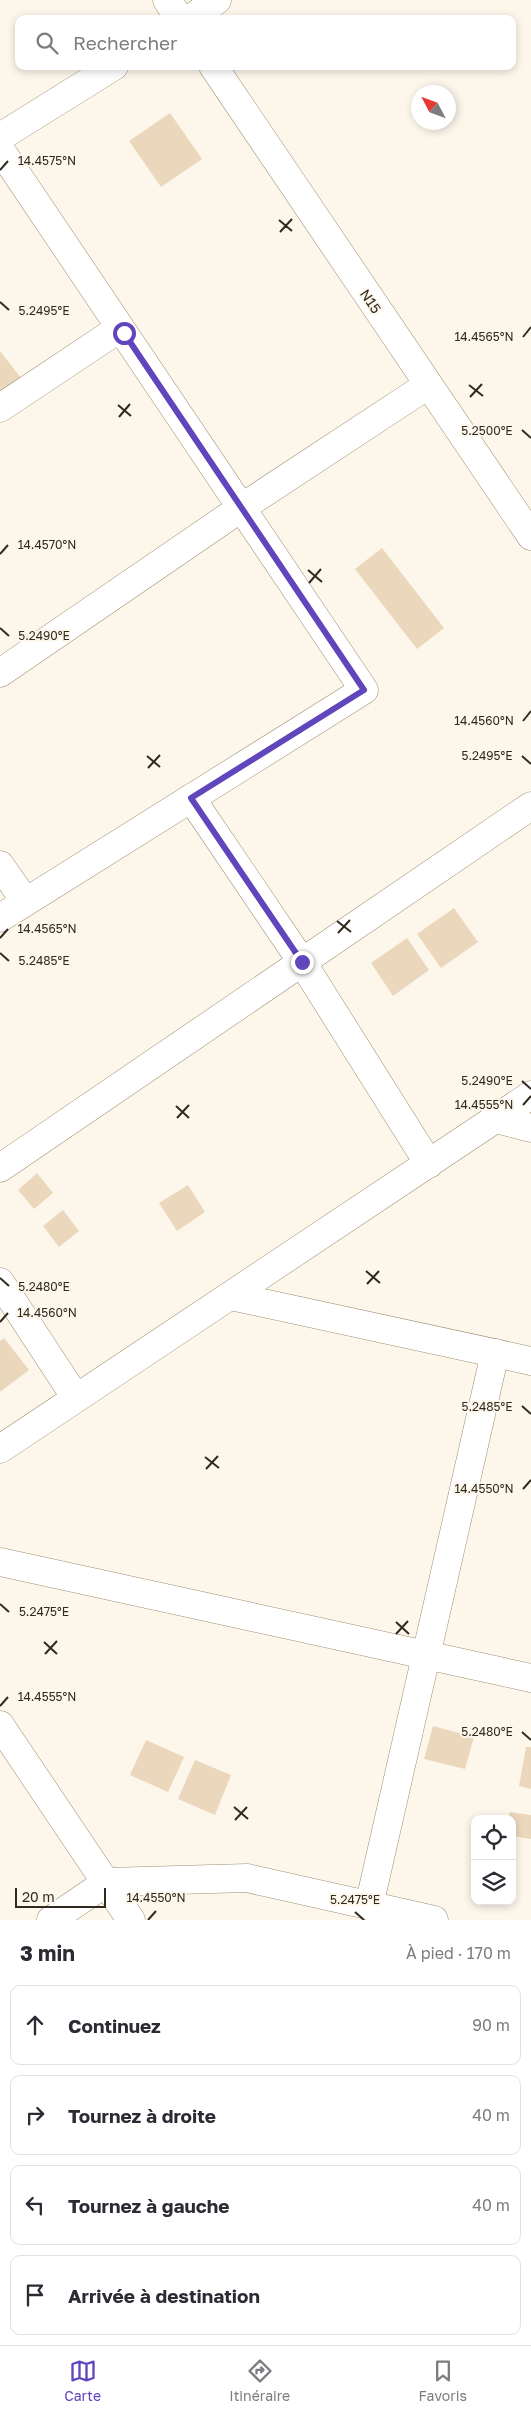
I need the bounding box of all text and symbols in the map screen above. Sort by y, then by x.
search box [15,15,516,70]
icon: search [33,29,61,57]
text: Rechercher [73,31,178,54]
north arrow [411,85,456,130]
text: 14.4575°N [18,153,76,168]
street label: N15 [357,286,385,316]
text: 5.2495°E [18,303,70,318]
route start [113,322,136,345]
text: 14.4565°N [454,329,514,344]
text: 5.2500°E [461,423,513,438]
text: 14.4570°N [18,537,76,552]
text: 5.2490°E [18,628,70,643]
text: 14.4560°N [454,713,514,728]
text: 5.2495°E [461,748,513,763]
text: 14.4565°N [17,921,77,936]
route end [291,951,314,974]
text: 5.2485°E [18,953,70,968]
text: 5.2490°E [461,1073,513,1088]
text: 14.4555°N [455,1097,513,1112]
text: 5.2480°E [18,1279,70,1294]
text: 14.4560°N [17,1305,77,1320]
text: 5.2485°E [461,1399,513,1414]
text: 14.4550°N [454,1481,514,1496]
text: 5.2475°E [19,1604,69,1619]
text: 14.4555°N [18,1689,76,1704]
text: 5.2480°E [461,1724,513,1739]
map controls [471,1815,516,1905]
button: locate [471,1815,516,1860]
button: layers [471,1860,516,1905]
scale bar [15,1885,106,1908]
text: 20 m [22,1888,55,1905]
text: 14.4550°N [126,1890,186,1905]
text: 5.2475°E [330,1892,380,1907]
text: 3 min [20,1940,75,1966]
text: À pied · 170 m [406,1943,511,1963]
icon: ahead [21,2011,49,2039]
text: Continuez [68,2014,161,2037]
text: 90 m [472,2015,510,2035]
icon: right [21,2101,49,2129]
text: Tournez à droite [68,2104,216,2127]
text: 40 m [472,2105,510,2125]
icon: left [21,2191,49,2219]
text: Tournez à gauche [68,2194,229,2217]
text: 40 m [472,2195,510,2215]
icon: arrive [21,2281,49,2309]
text: Arrivée à destination [68,2284,260,2307]
tab: Carte [64,2357,101,2404]
tab: Itinéraire [229,2357,290,2404]
tab: Favoris [419,2357,467,2404]

